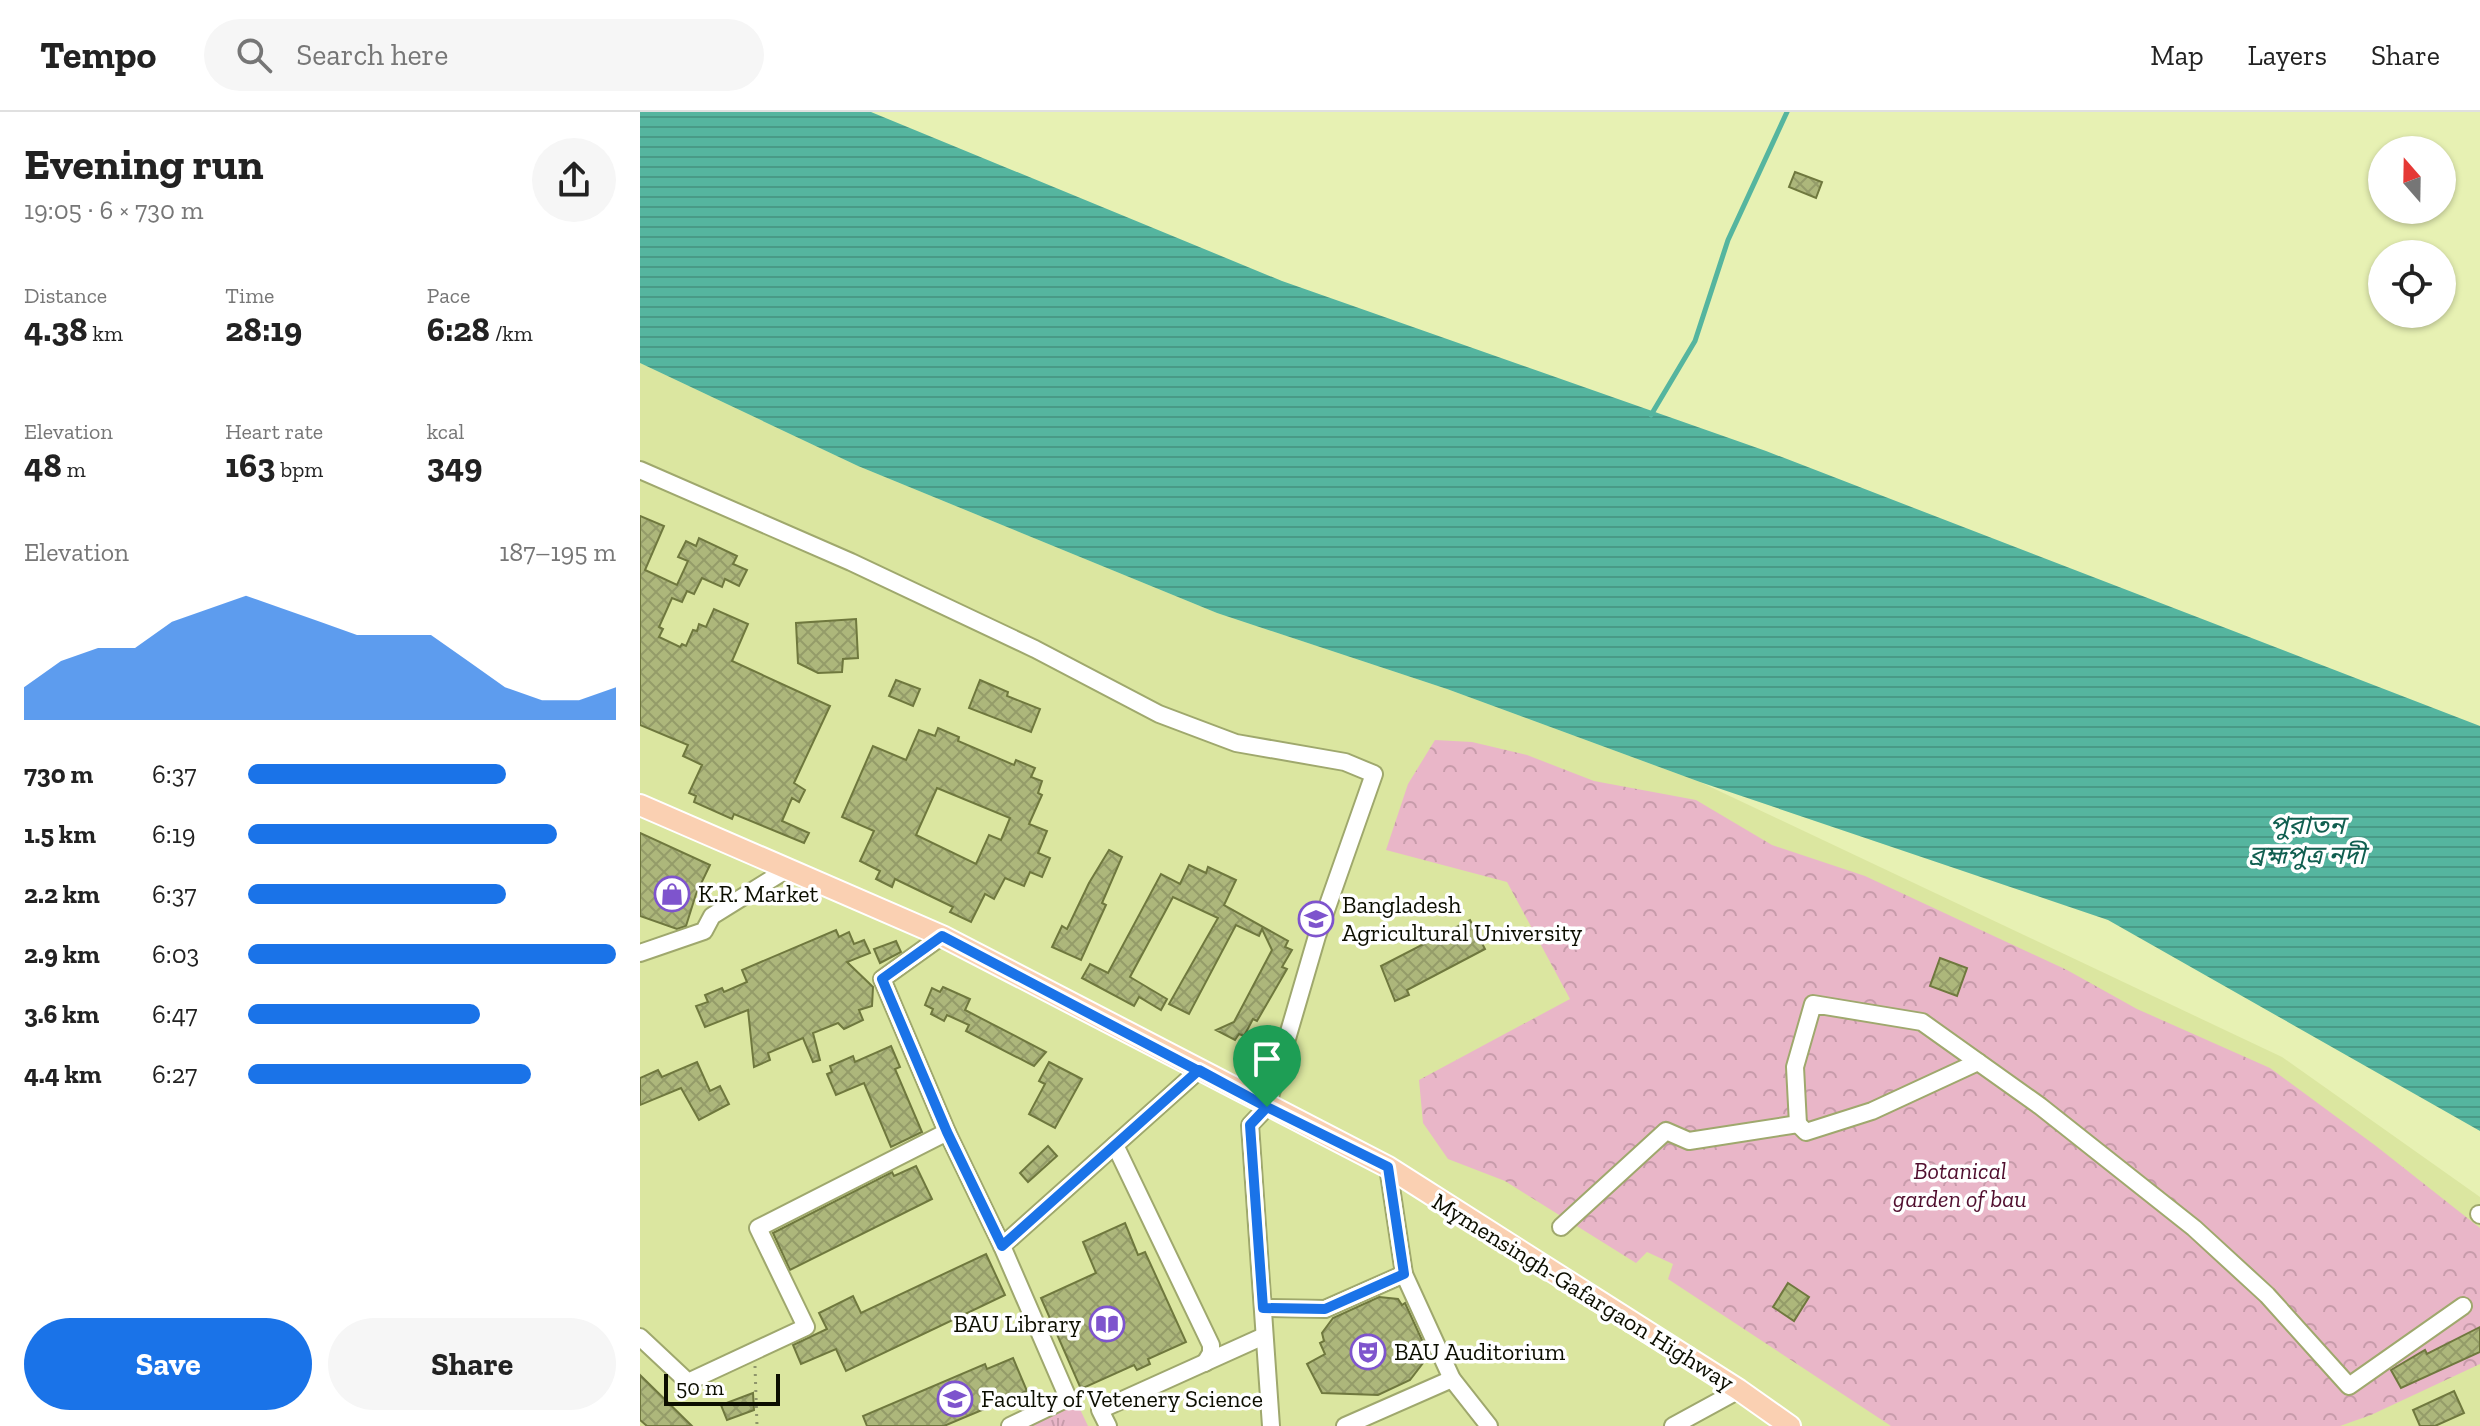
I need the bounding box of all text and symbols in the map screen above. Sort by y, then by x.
search box [204,19,764,91]
text: Tempo [40,32,156,78]
icon: search [232,33,276,77]
text: Search here [296,37,448,73]
text: Map [2150,39,2204,72]
text: Layers [2248,39,2327,72]
text: Share [2371,39,2440,72]
north arrow [2368,136,2456,224]
map controls [2368,136,2456,328]
text: Evening run [24,137,264,190]
button: share [532,138,616,222]
text: 19:05 · 6 × 730 m [24,194,203,226]
button: locate [2368,240,2456,328]
text: Distance [24,282,107,309]
text: Time [225,282,274,309]
text: Pace [427,282,470,309]
text: 4.38 [24,309,88,350]
text: 28:19 [225,309,302,350]
text: 6:28 [427,309,490,350]
text: km [88,320,123,347]
text: /km [490,320,533,347]
text: Elevation [24,418,113,445]
text: Heart rate [225,418,323,445]
text: kcal [427,418,464,445]
text: 48 [24,445,62,486]
text: 163 [225,445,275,486]
text: 349 [427,445,482,486]
text: m [62,456,86,483]
text: bpm [275,456,323,483]
text: Elevation [24,536,129,568]
text: 187–195 m [499,536,616,568]
text: 730 m [24,758,93,790]
text: 6:37 [152,758,197,790]
water label: পুরাতন ব্রহ্মপুত্র নদী [2249,809,2370,871]
text: 1.5 km [24,818,96,850]
text: 6:19 [152,818,195,850]
shop icon: K.R. Market [653,875,691,913]
text: 2.2 km [24,878,100,910]
text: 6:37 [152,878,197,910]
place label: K.R. Market [698,879,819,908]
place label: Bangladesh Agricultural University [1342,890,1583,947]
school or university icon: Bangladesh Agricultural University [1297,900,1335,938]
text: 2.9 km [24,938,100,970]
text: 6:03 [152,938,199,970]
text: 3.6 km [24,998,99,1030]
text: 6:47 [152,998,197,1030]
pin [1233,1025,1301,1107]
icon: arrive [1245,1037,1289,1081]
text: 4.4 km [24,1058,102,1090]
text: 6:27 [152,1058,197,1090]
park label: Botanical garden of bau [1893,1156,2027,1213]
street label: Mymensingh-Gafargaon Highway [1427,1186,1740,1397]
library icon: BAU Library [1088,1305,1126,1343]
place label: BAU Library [953,1309,1082,1338]
button: Save [24,1318,312,1410]
button: Share [328,1318,616,1410]
theatre icon: BAU Auditorium [1349,1333,1387,1371]
place label: BAU Auditorium [1394,1337,1565,1366]
scale bar [664,1370,780,1406]
text: 50 m [676,1374,724,1401]
school or university icon: Faculty of Vetenery Science [936,1380,974,1418]
place label: Faculty of Vetenery Science [981,1384,1263,1413]

